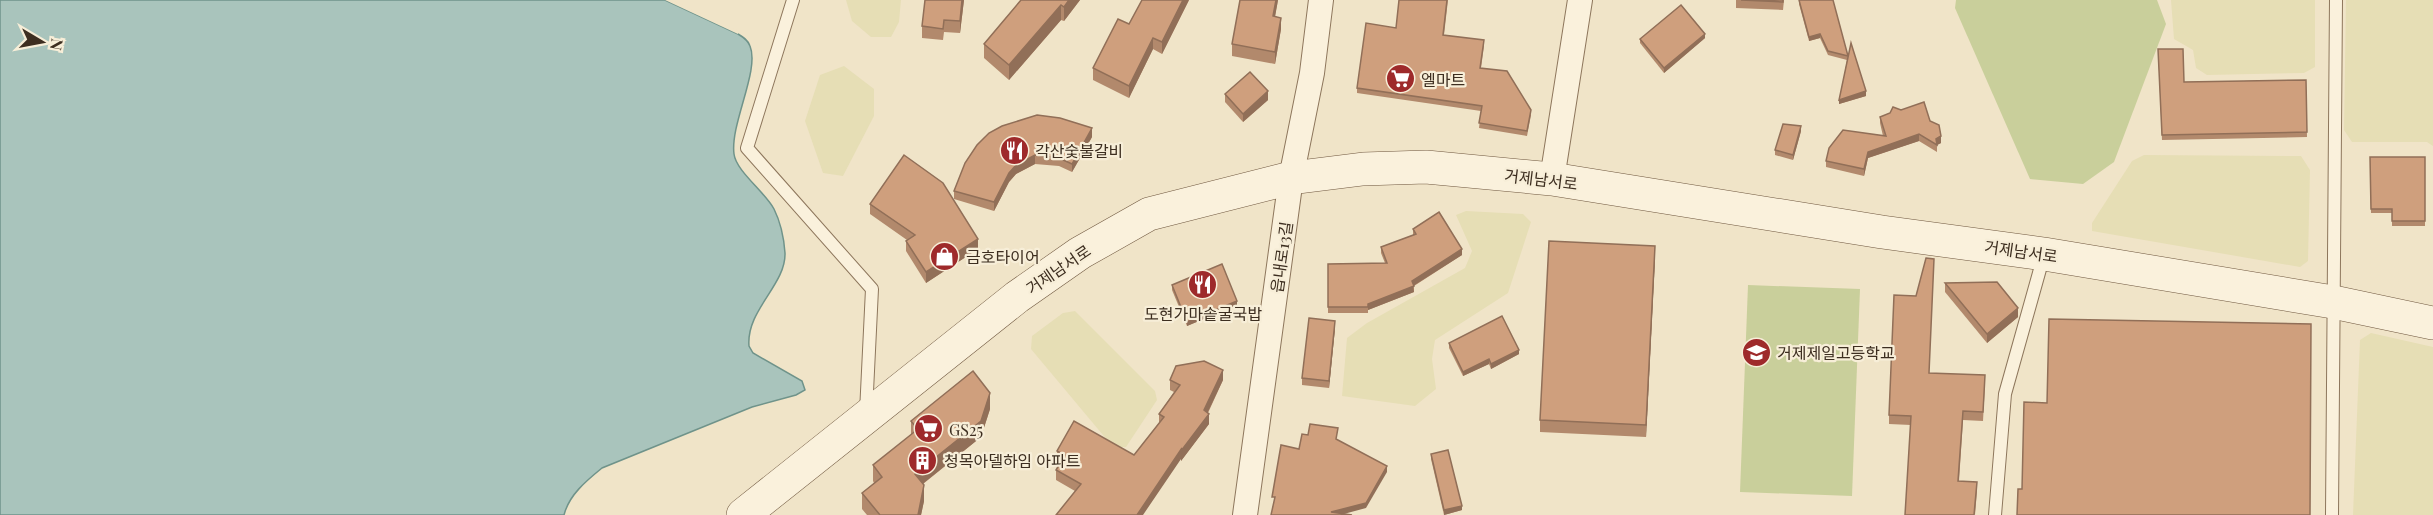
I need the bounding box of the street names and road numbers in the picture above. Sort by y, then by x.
street label: 거제남서로 [1503,164,1579,194]
street label: 읍내로13길 [1266,220,1296,294]
street label: 거제남서로 [1983,235,2059,267]
street label: 거제남서로 [1022,240,1095,298]

